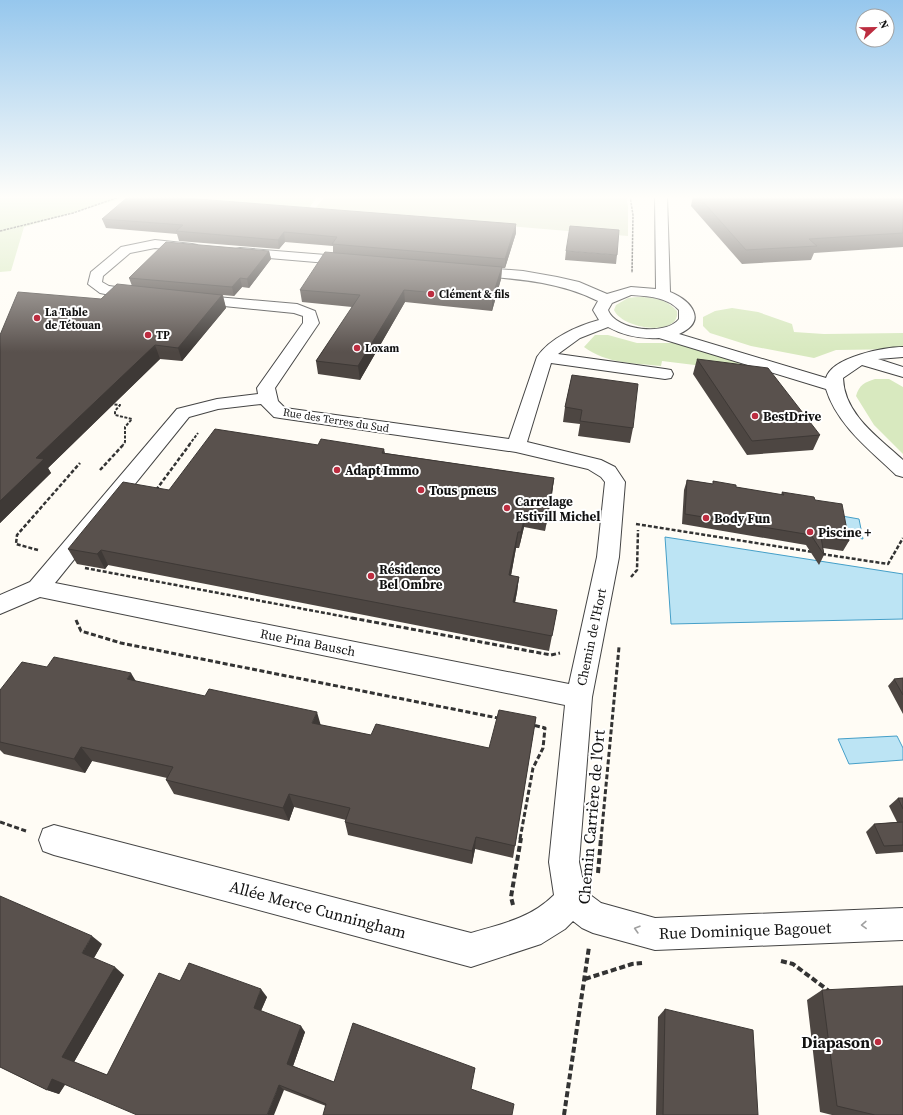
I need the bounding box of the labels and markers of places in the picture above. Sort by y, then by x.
place label: Clément & fils [439,287,510,302]
marker: Clément & fils [426,289,436,299]
place label: La Table de Tétouan [45,305,101,333]
marker: La Table de Tétouan [32,313,42,323]
place label: TP [156,328,170,343]
marker: TP [143,330,153,340]
place label: Loxam [365,341,399,356]
marker: Loxam [352,343,362,353]
place label: BestDrive [763,408,822,425]
marker: BestDrive [750,411,760,421]
place label: Adapt Immo [345,462,419,479]
marker: Adapt Immo [332,465,342,475]
place label: Tous pneus [429,482,497,499]
marker: Tous pneus [416,485,426,495]
place label: Carrelage Estivill Michel [515,493,600,525]
marker: Carrelage Estivill Michel [502,503,512,513]
place label: Body Fun [714,510,770,527]
marker: Body Fun [701,513,711,523]
place label: Piscine + [818,524,871,541]
marker: Piscine + [805,527,815,537]
place label: Résidence Bel Ombre [379,561,443,593]
marker: Résidence Bel Ombre [366,571,376,581]
place label: Diapason [801,1031,870,1053]
marker: Diapason [873,1037,883,1047]

